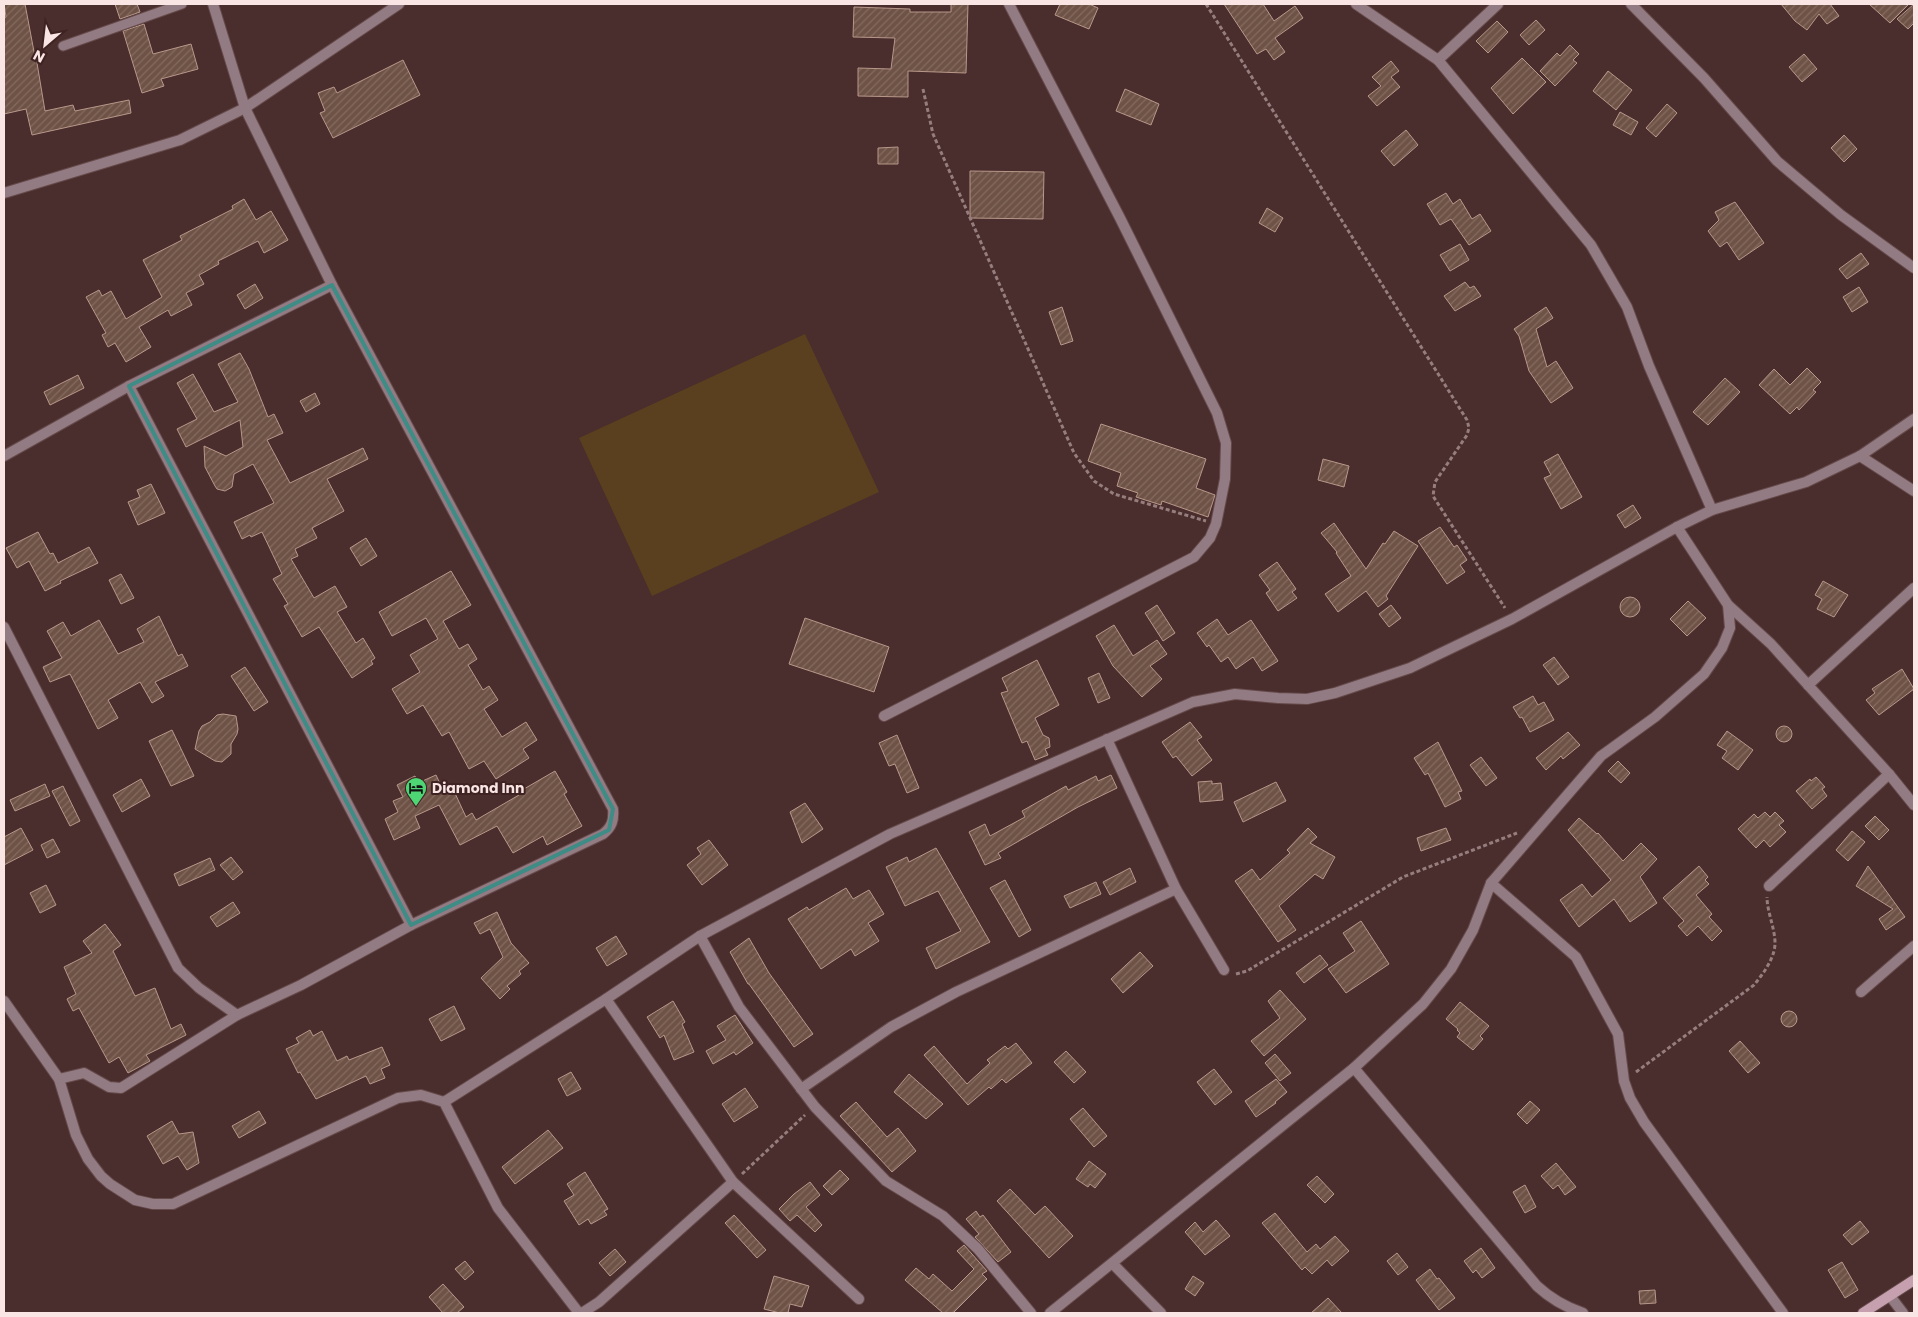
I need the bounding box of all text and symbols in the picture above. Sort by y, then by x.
north arrow [20,20,70,70]
text: N [30,45,48,68]
hotel icon: Diamond Inn [404,776,428,807]
place label: Diamond Inn [432,778,524,798]

